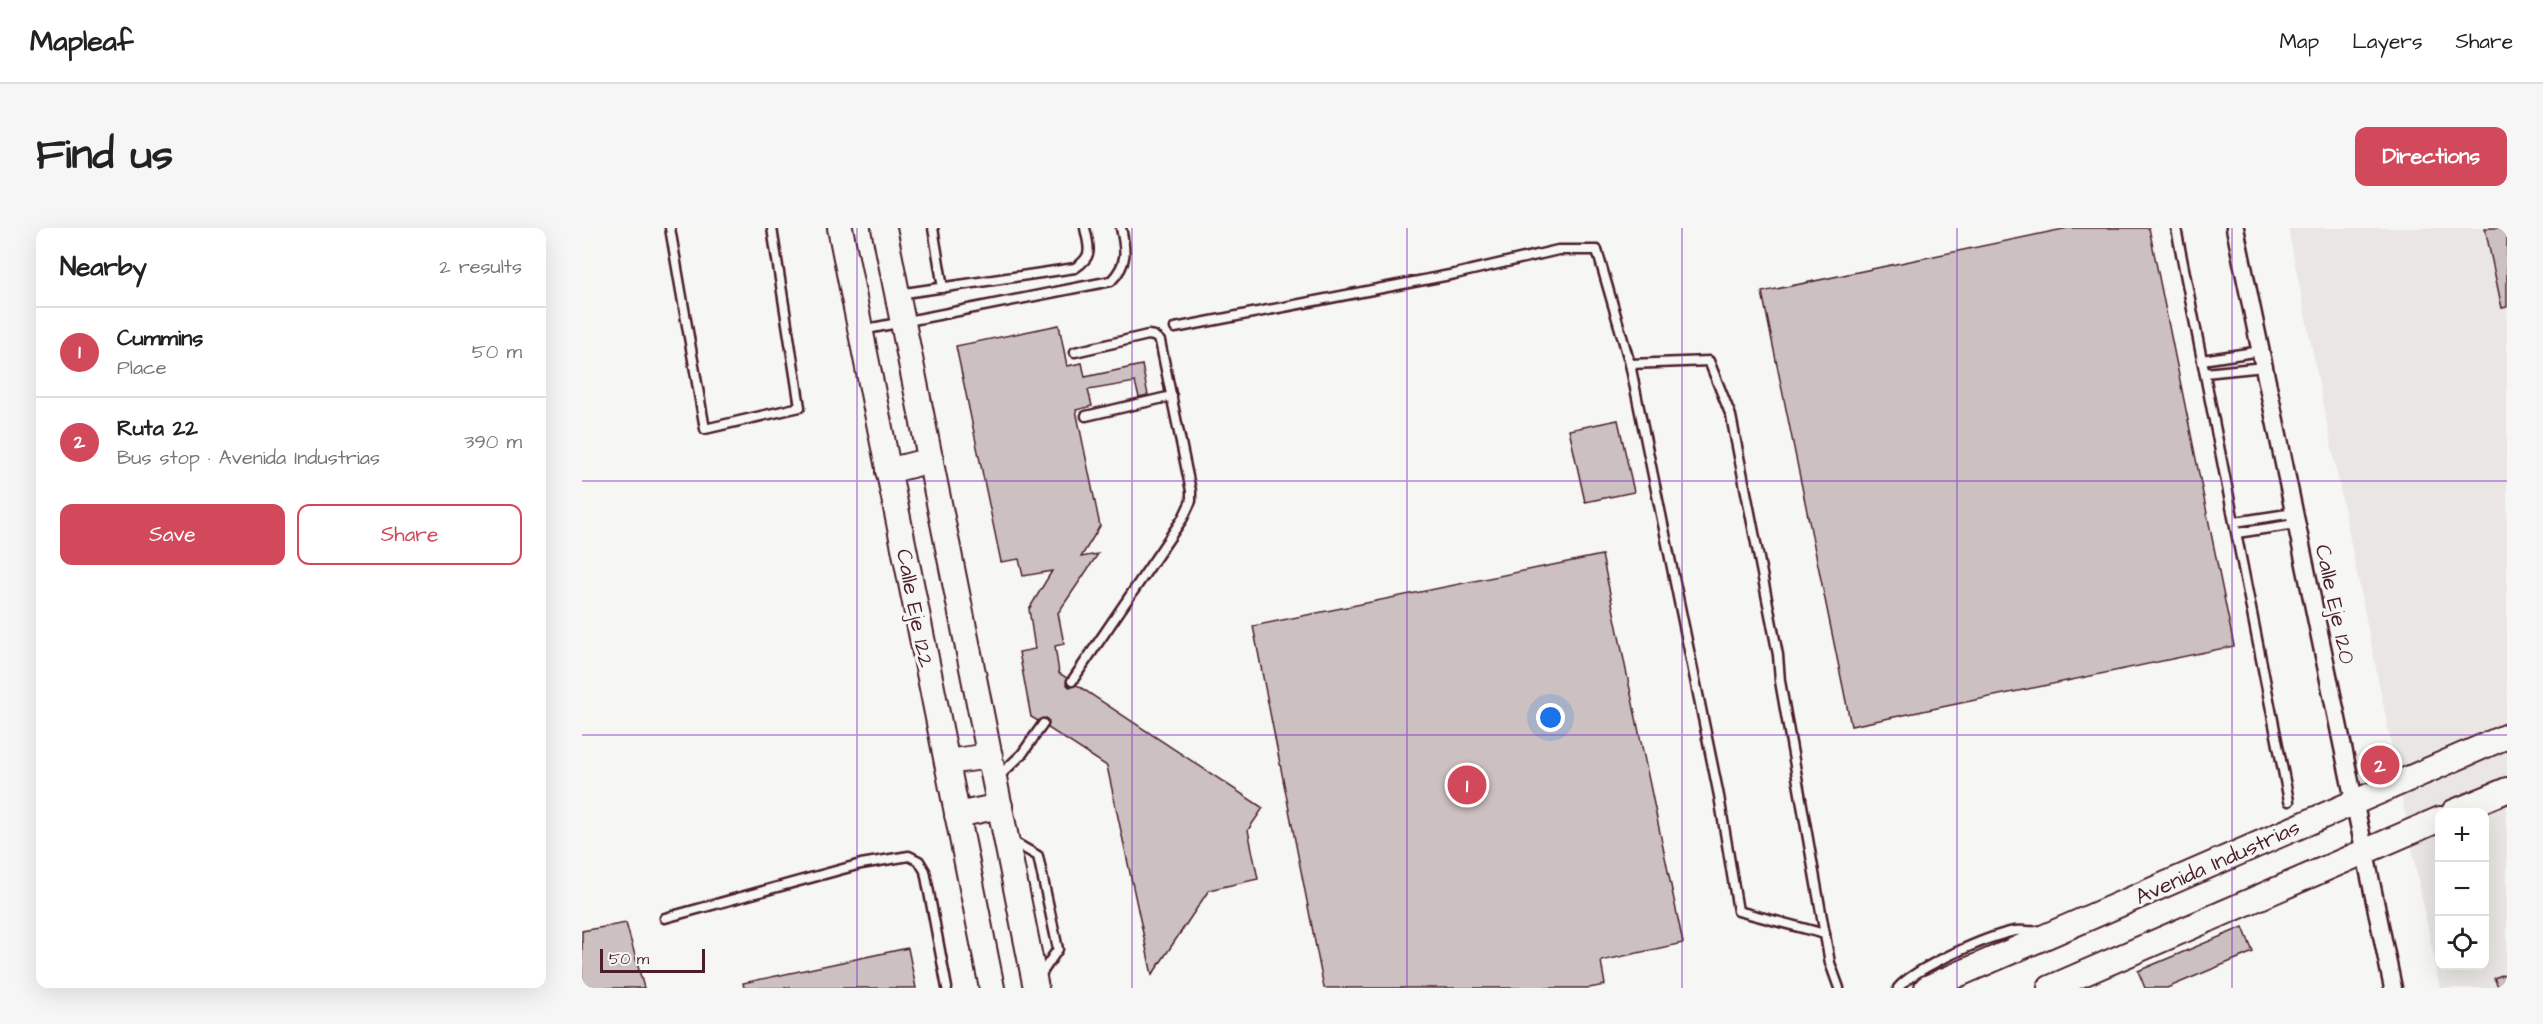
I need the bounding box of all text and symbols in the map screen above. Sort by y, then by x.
text: Mapleaf [30,22,133,61]
text: Map [2279,27,2319,56]
text: Layers [2352,27,2422,56]
text: Share [2455,27,2513,56]
text: Find us [36,127,173,185]
button: Directions [2355,127,2507,186]
text: Nearby [60,249,147,285]
text: 2 results [439,253,522,281]
text: Cummins [117,323,203,354]
text: 1 [78,338,81,366]
text: 50 m [472,338,522,366]
text: Place [117,354,167,382]
text: Ruta 22 [117,413,198,444]
text: 2 [74,428,85,456]
text: 390 m [464,428,522,456]
text: Bus stop · Avenida Industrias [117,444,380,472]
button: Save [60,504,285,565]
button: Share [297,504,522,565]
street label: Calle Eje 120 [2307,542,2362,667]
street label: Calle Eje 122 [888,546,941,671]
your location [1536,703,1565,732]
pin: 2 [2360,742,2400,788]
pin: 1 [1448,762,1486,808]
map controls [2435,808,2489,970]
button: + [2435,808,2489,862]
street label: Avenida Industrias [2130,812,2305,913]
button: − [2435,862,2489,916]
button: locate [2435,916,2489,970]
scale bar [600,946,705,974]
text: 50 m [609,948,649,970]

